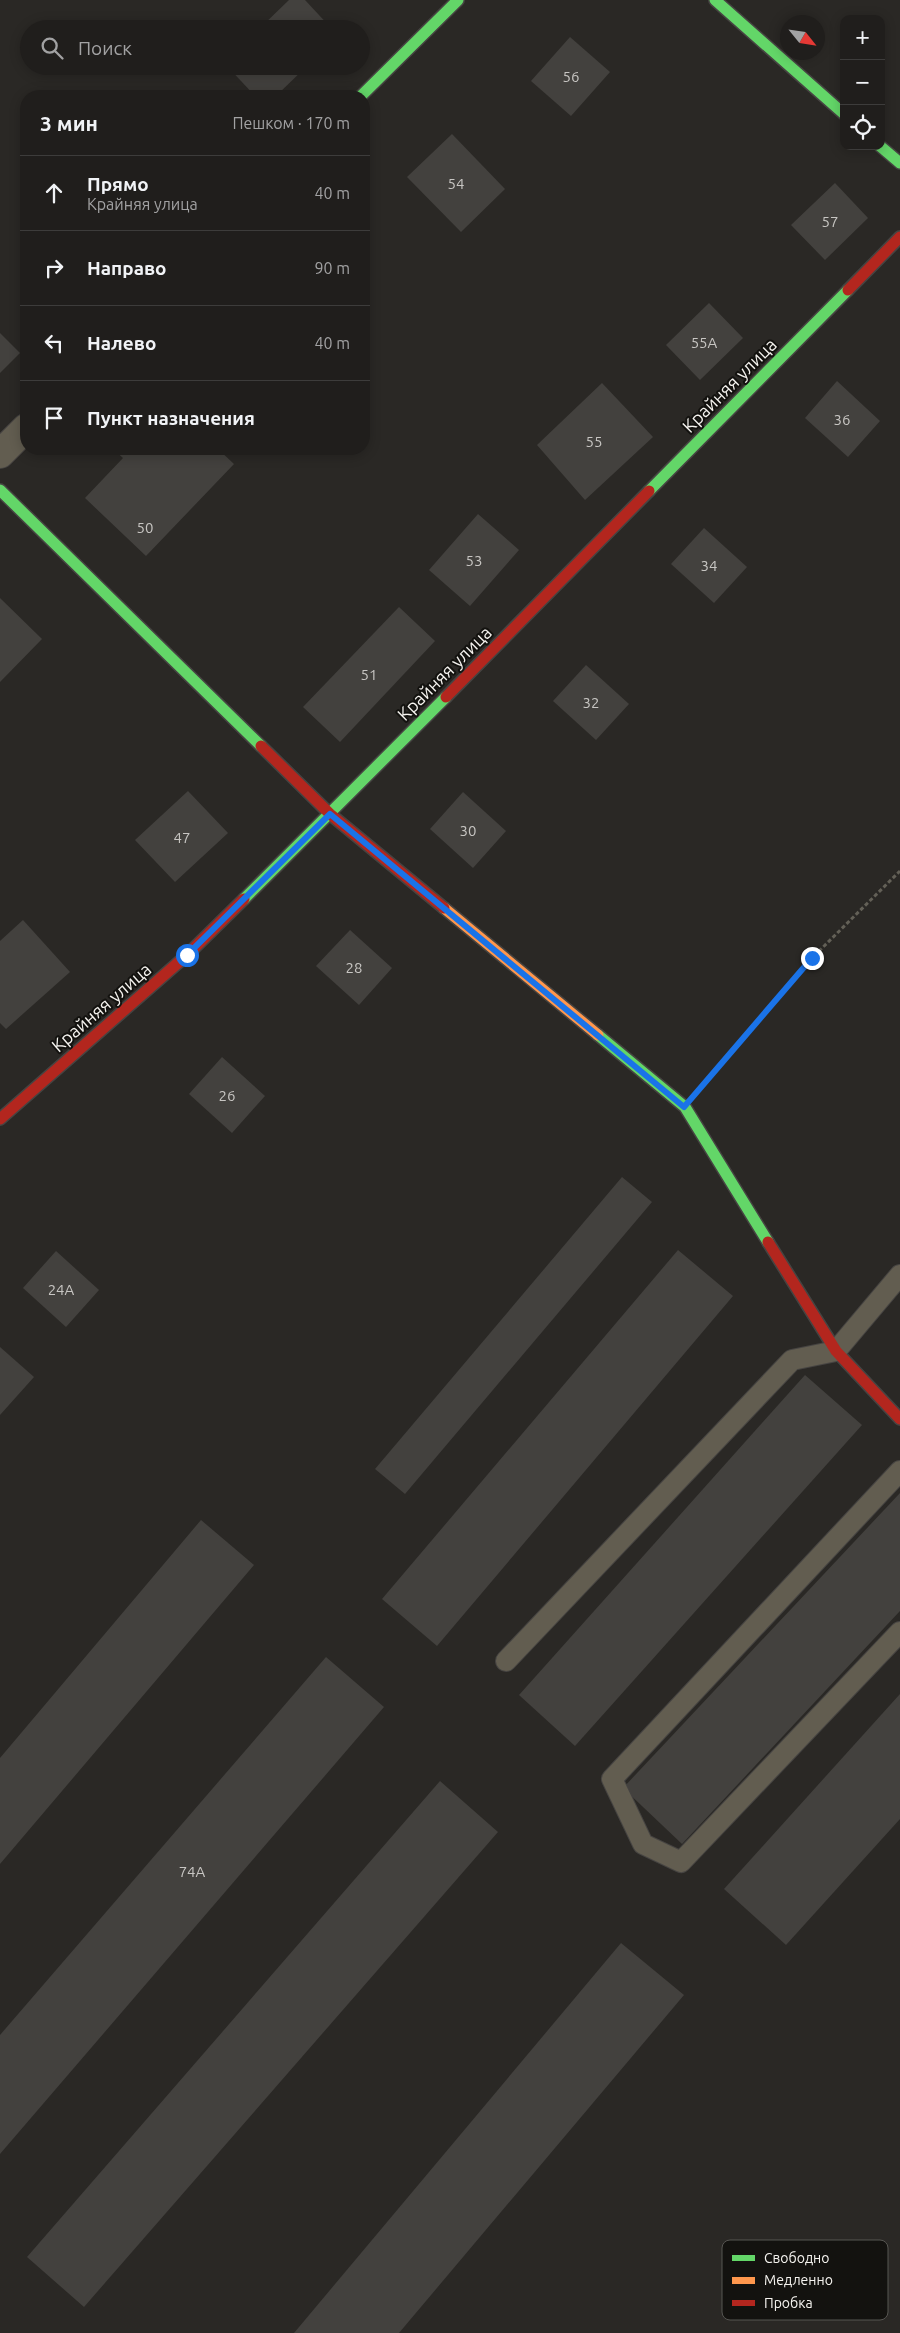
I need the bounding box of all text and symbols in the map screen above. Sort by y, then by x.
north arrow [780,15,825,60]
map controls [840,15,885,150]
button: + [840,15,885,60]
search box [20,20,370,75]
icon: search [38,34,66,62]
text: Поиск [78,37,132,59]
button: − [840,60,885,105]
house number: 56 [563,68,579,85]
button: locate [840,105,885,150]
text: 3 мин [40,111,98,135]
text: Пешком · 170 m [232,114,350,132]
text: Прямо [87,173,149,195]
house number: 54 [448,175,464,192]
icon: ahead [40,179,68,207]
text: 40 m [314,184,350,202]
text: Крайняя улица [87,195,198,213]
house number: 57 [822,213,838,230]
icon: right [40,254,68,282]
text: Направо [87,257,167,279]
text: 90 m [314,259,350,277]
icon: left [40,329,68,357]
text: Налево [87,332,156,354]
text: 40 m [314,334,350,352]
street label: Крайняя улица [678,334,780,436]
house number: 55А [691,334,718,351]
icon: arrive [40,404,68,432]
text: Пункт назначения [87,407,255,429]
house number: 36 [834,411,850,428]
house number: 55 [586,433,602,450]
house number: 50 [137,519,153,536]
house number: 53 [466,552,482,569]
house number: 34 [701,557,717,574]
street label: Крайняя улица [393,622,495,724]
house number: 51 [361,666,377,683]
house number: 32 [583,694,599,711]
house number: 30 [460,822,476,839]
house number: 47 [174,829,190,846]
route start [176,944,199,967]
route end [801,947,824,970]
street label: Крайняя улица [47,959,155,1055]
house number: 28 [346,959,362,976]
house number: 26 [219,1087,235,1104]
house number: 24А [48,1281,75,1298]
house number: 74А [179,1863,206,1880]
legend [722,2240,888,2320]
text: Свободно [764,2250,829,2266]
text: Медленно [764,2272,833,2288]
text: Пробка [764,2295,813,2311]

